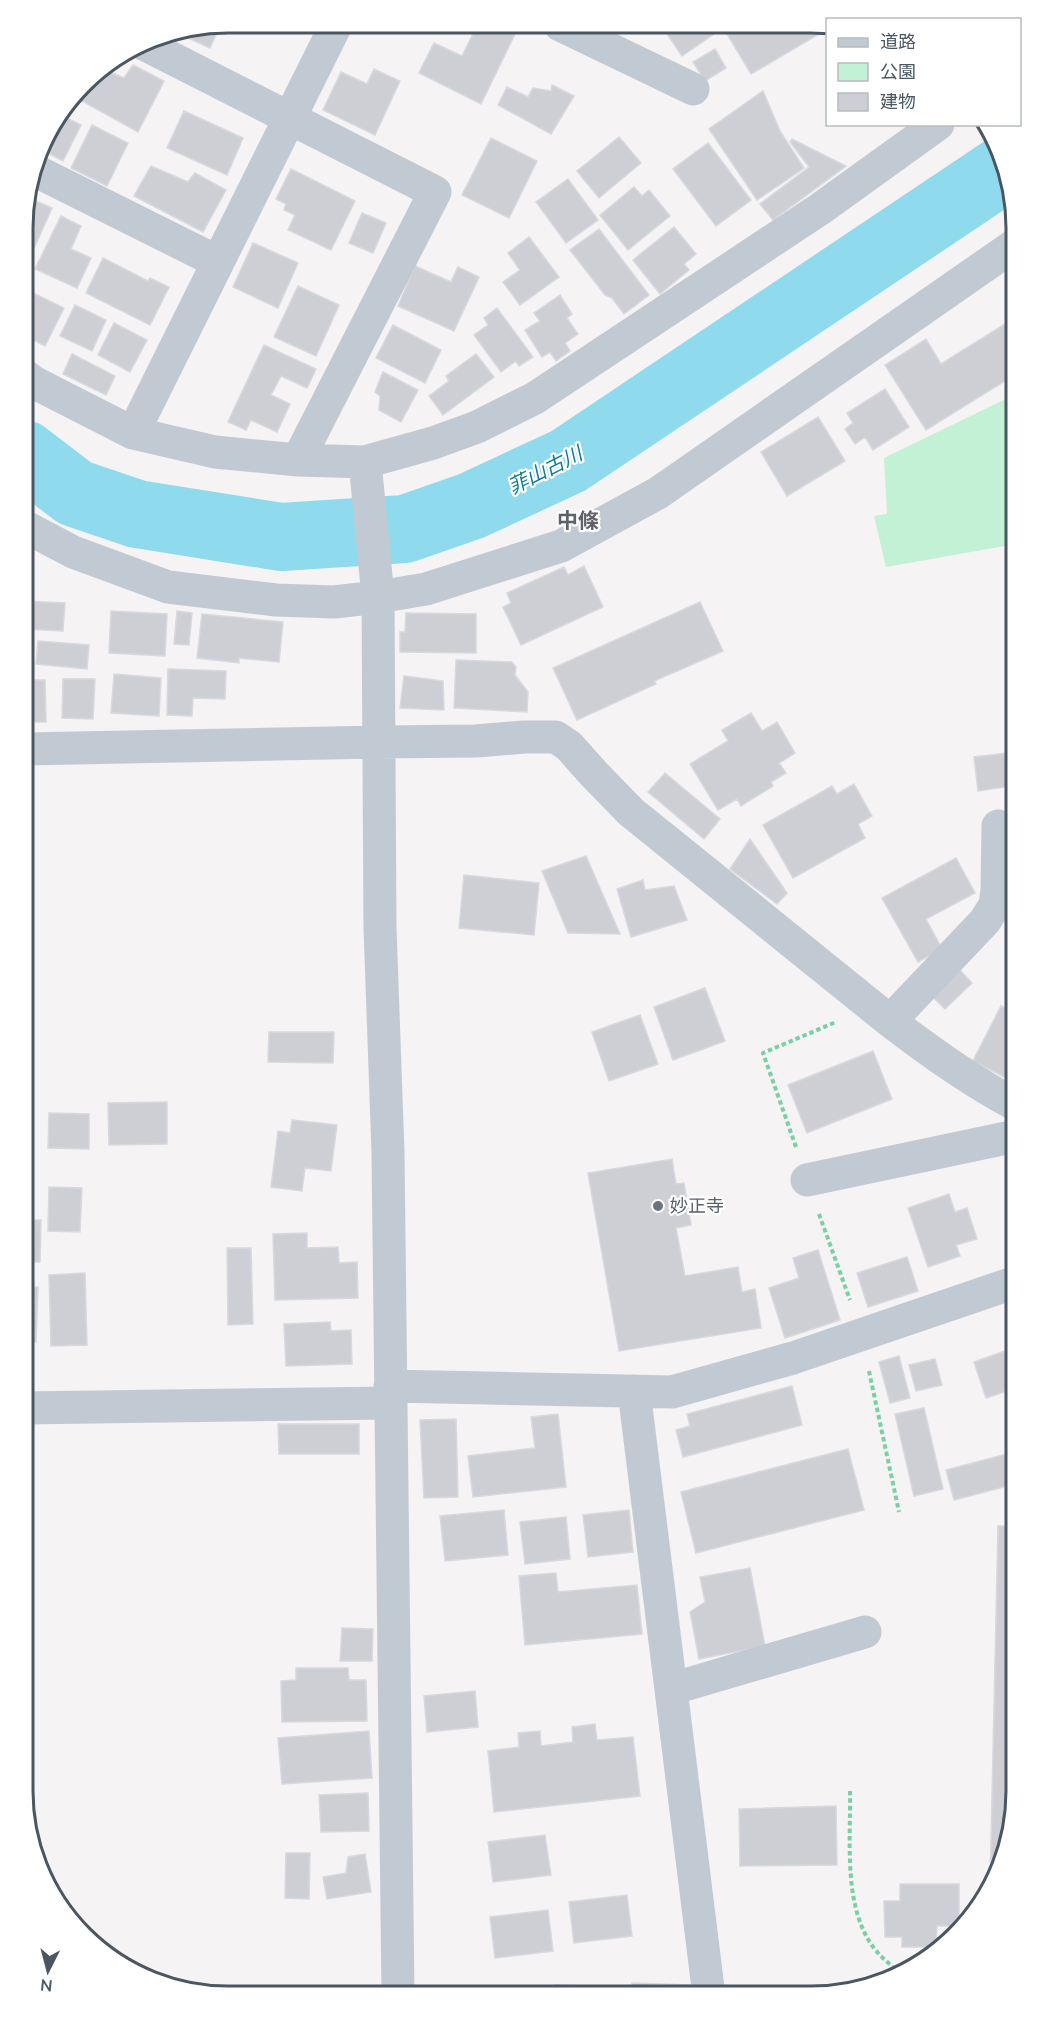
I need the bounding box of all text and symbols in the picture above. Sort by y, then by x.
legend [826,18,1021,126]
text: 道路 [880,30,916,53]
text: 公園 [880,60,916,83]
text: 建物 [880,90,916,113]
water label: 菲山古川 [503,439,588,499]
district label: 中條 [557,507,599,533]
place label: 妙正寺 [670,1194,724,1217]
marker: 妙正寺 [651,1199,665,1213]
north arrow [18,1941,78,2001]
text: N [39,1975,53,1996]

